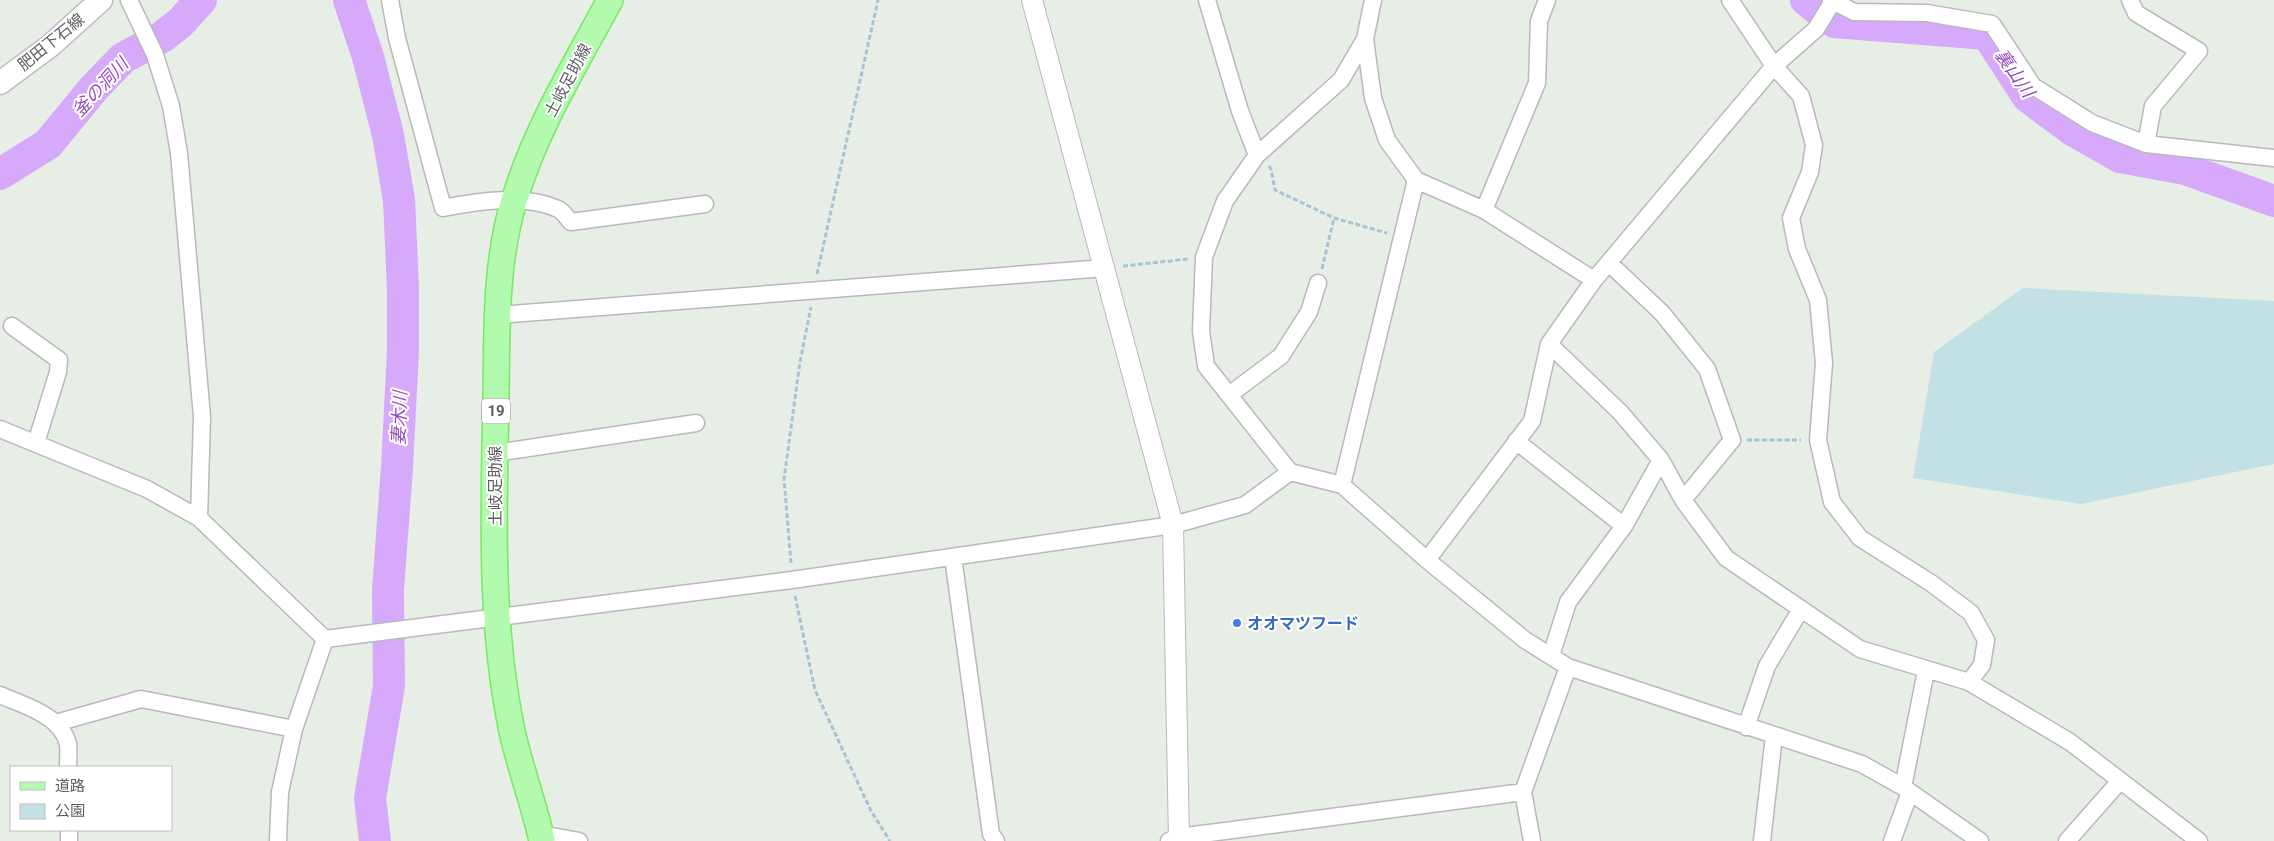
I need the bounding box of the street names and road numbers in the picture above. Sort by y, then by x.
street label: 肥田下石線 [14,9,88,75]
street label: 土岐足助線 [541,40,595,120]
road number: 19 [482,398,510,424]
street label: 土岐足助線 [486,446,505,526]

